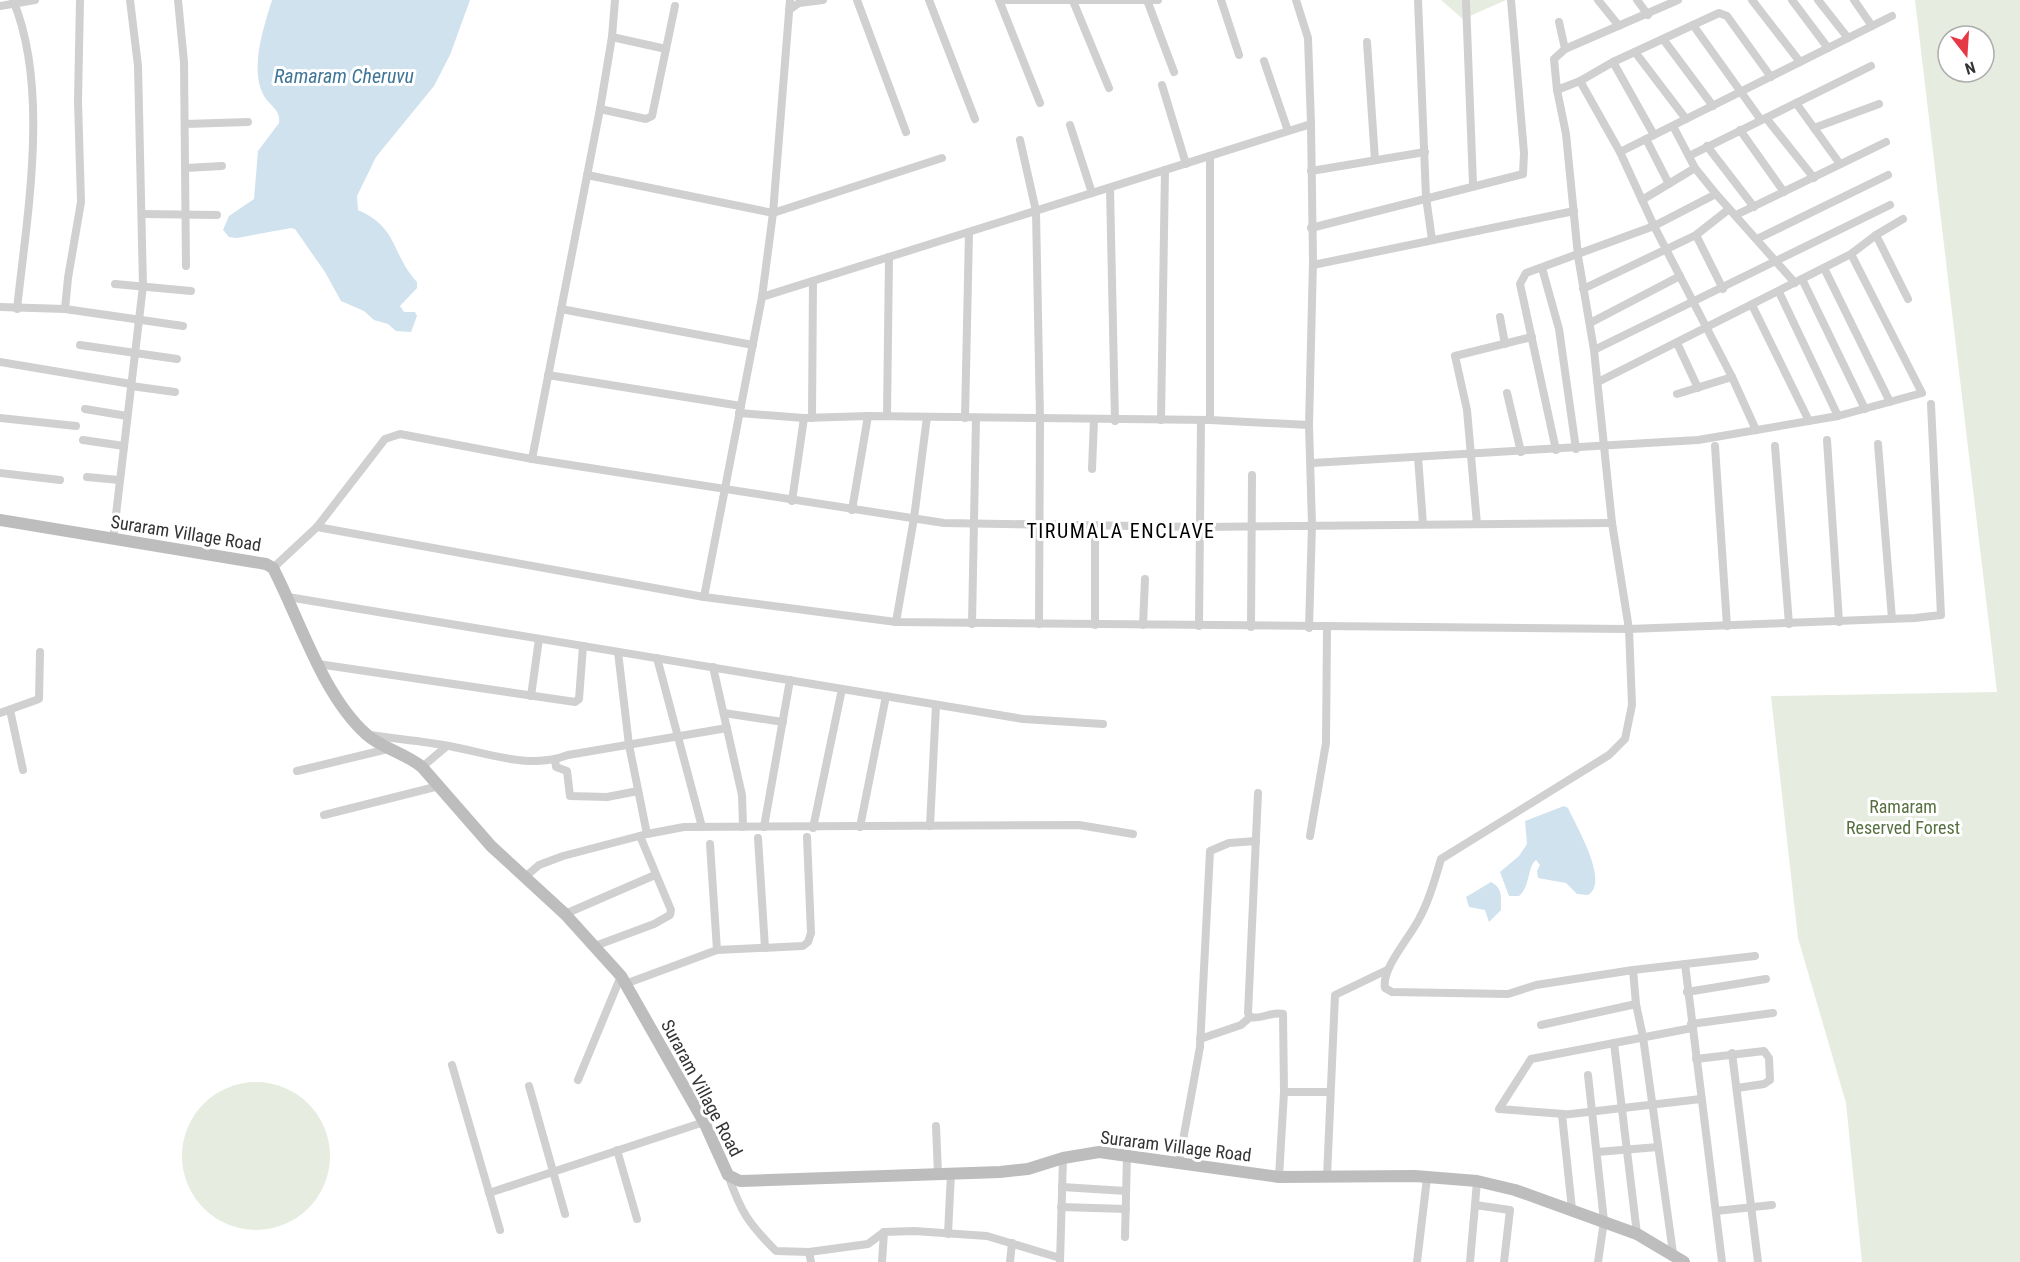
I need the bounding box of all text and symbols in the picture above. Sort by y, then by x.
north arrow [1936,24,1996,84]
text: N [1963,57,1978,78]
water label: Ramaram Cheruvu [274,64,414,88]
street label: Suraram Village Road [109,511,263,555]
district label: TIRUMALA ENCLAVE [1026,519,1216,543]
park label: Ramaram Reserved Forest [1846,796,1960,838]
street label: Suraram Village Road [657,1016,747,1160]
street label: Suraram Village Road [1099,1126,1253,1166]

